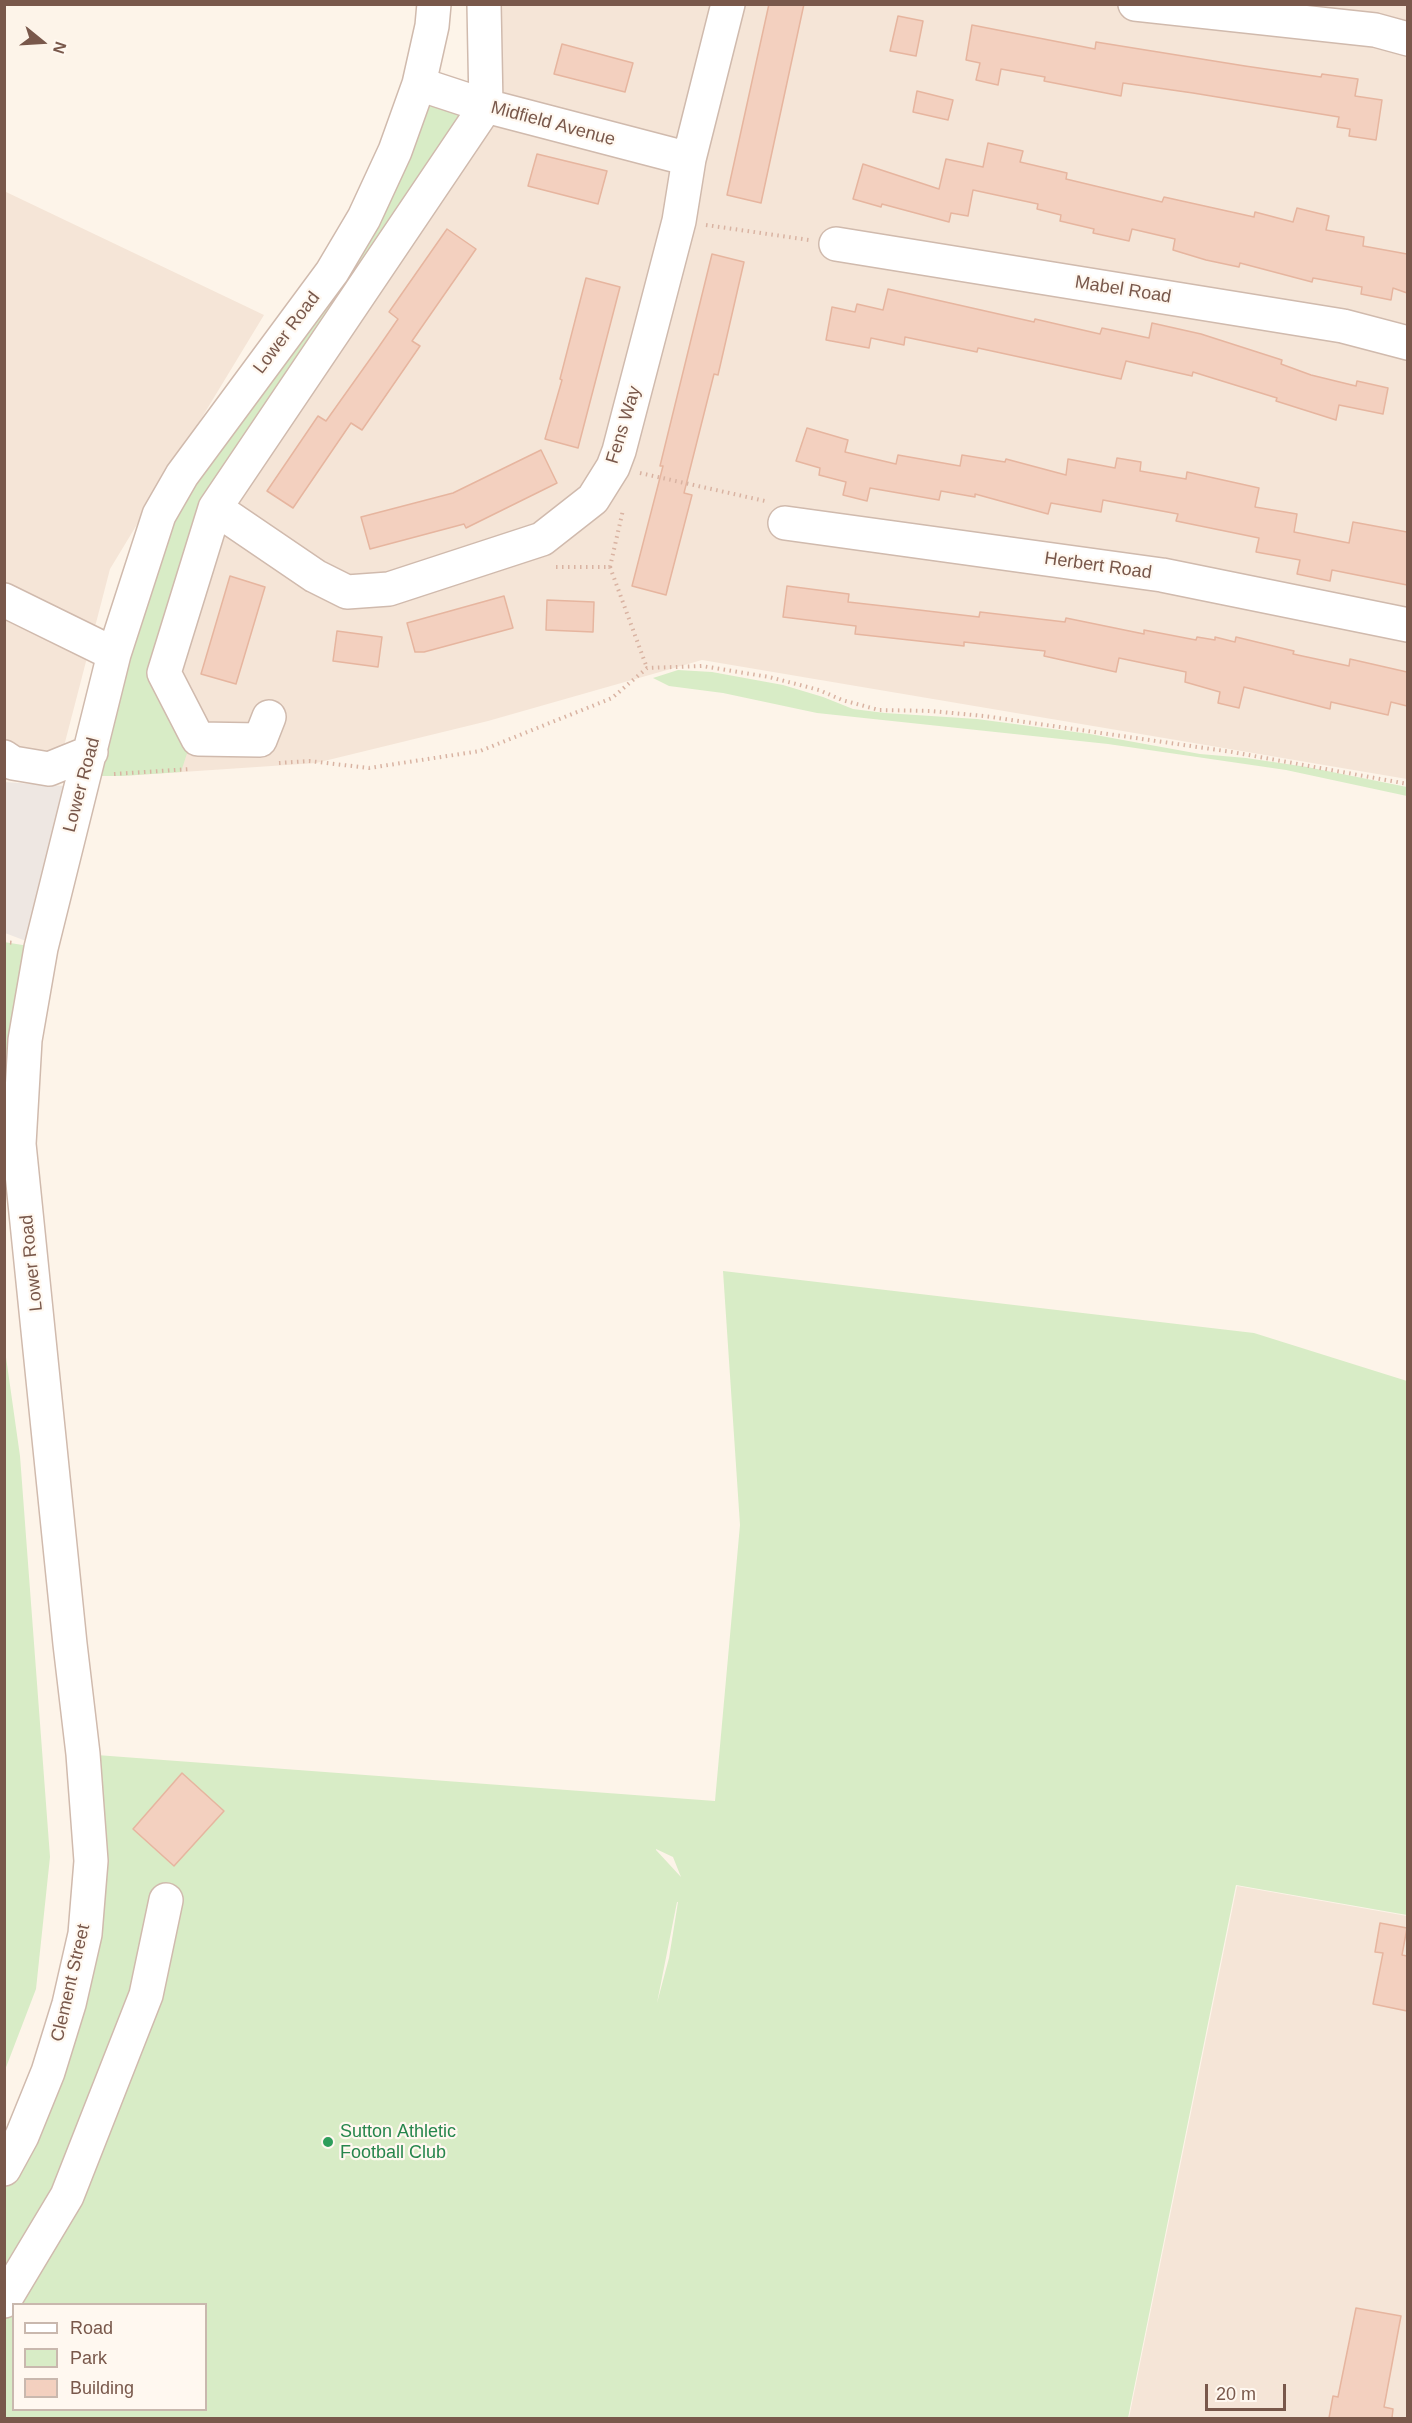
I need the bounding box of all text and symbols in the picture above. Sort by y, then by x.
north arrow [12,12,72,72]
text: N [50,40,69,56]
street label: Midfield Avenue [489,97,617,151]
street label: Mabel Road [1073,272,1173,308]
street label: Lower Road [249,288,325,378]
street label: Fens Way [602,383,646,467]
street label: Herbert Road [1043,548,1153,584]
street label: Lower Road [59,735,105,835]
street label: Lower Road [16,1214,48,1312]
street label: Clement Street [47,1922,95,2044]
place label: Sutton Athletic Football Club [340,2121,456,2164]
marker: Sutton Athletic Football Club [321,2135,335,2149]
legend [12,2303,207,2411]
text: Road [70,2318,113,2338]
text: Park [70,2348,107,2368]
scale bar [1208,2372,1289,2410]
text: Building [70,2378,134,2398]
text: 20 m [1216,2384,1256,2404]

